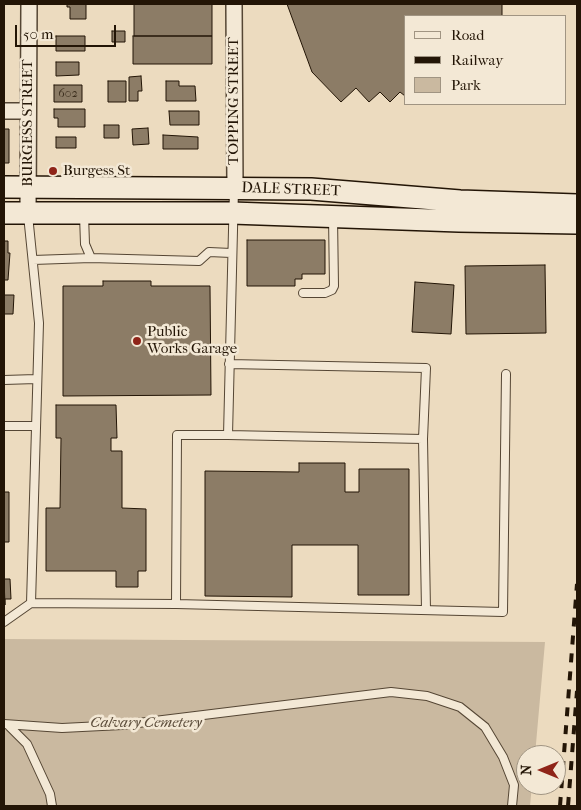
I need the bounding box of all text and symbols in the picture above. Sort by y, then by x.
scale bar [18,15,119,47]
legend [404,15,566,105]
text: 50 m [23,25,53,43]
text: Road [451,26,484,44]
street label: TOPPING STREET [225,37,243,165]
text: Railway [451,51,503,69]
street label: BURGESS STREET [19,59,37,187]
text: Park [451,76,481,94]
house number: 602 [58,87,78,101]
place label: Burgess St [63,162,130,180]
marker: Burgess St [47,165,59,177]
street label: DALE STREET [241,179,341,201]
place label: Public Works Garage [147,323,237,358]
marker: Public Works Garage [131,335,143,347]
park label: Calvary Cemetery [90,714,202,732]
north arrow [516,745,566,795]
text: N [518,765,535,775]

